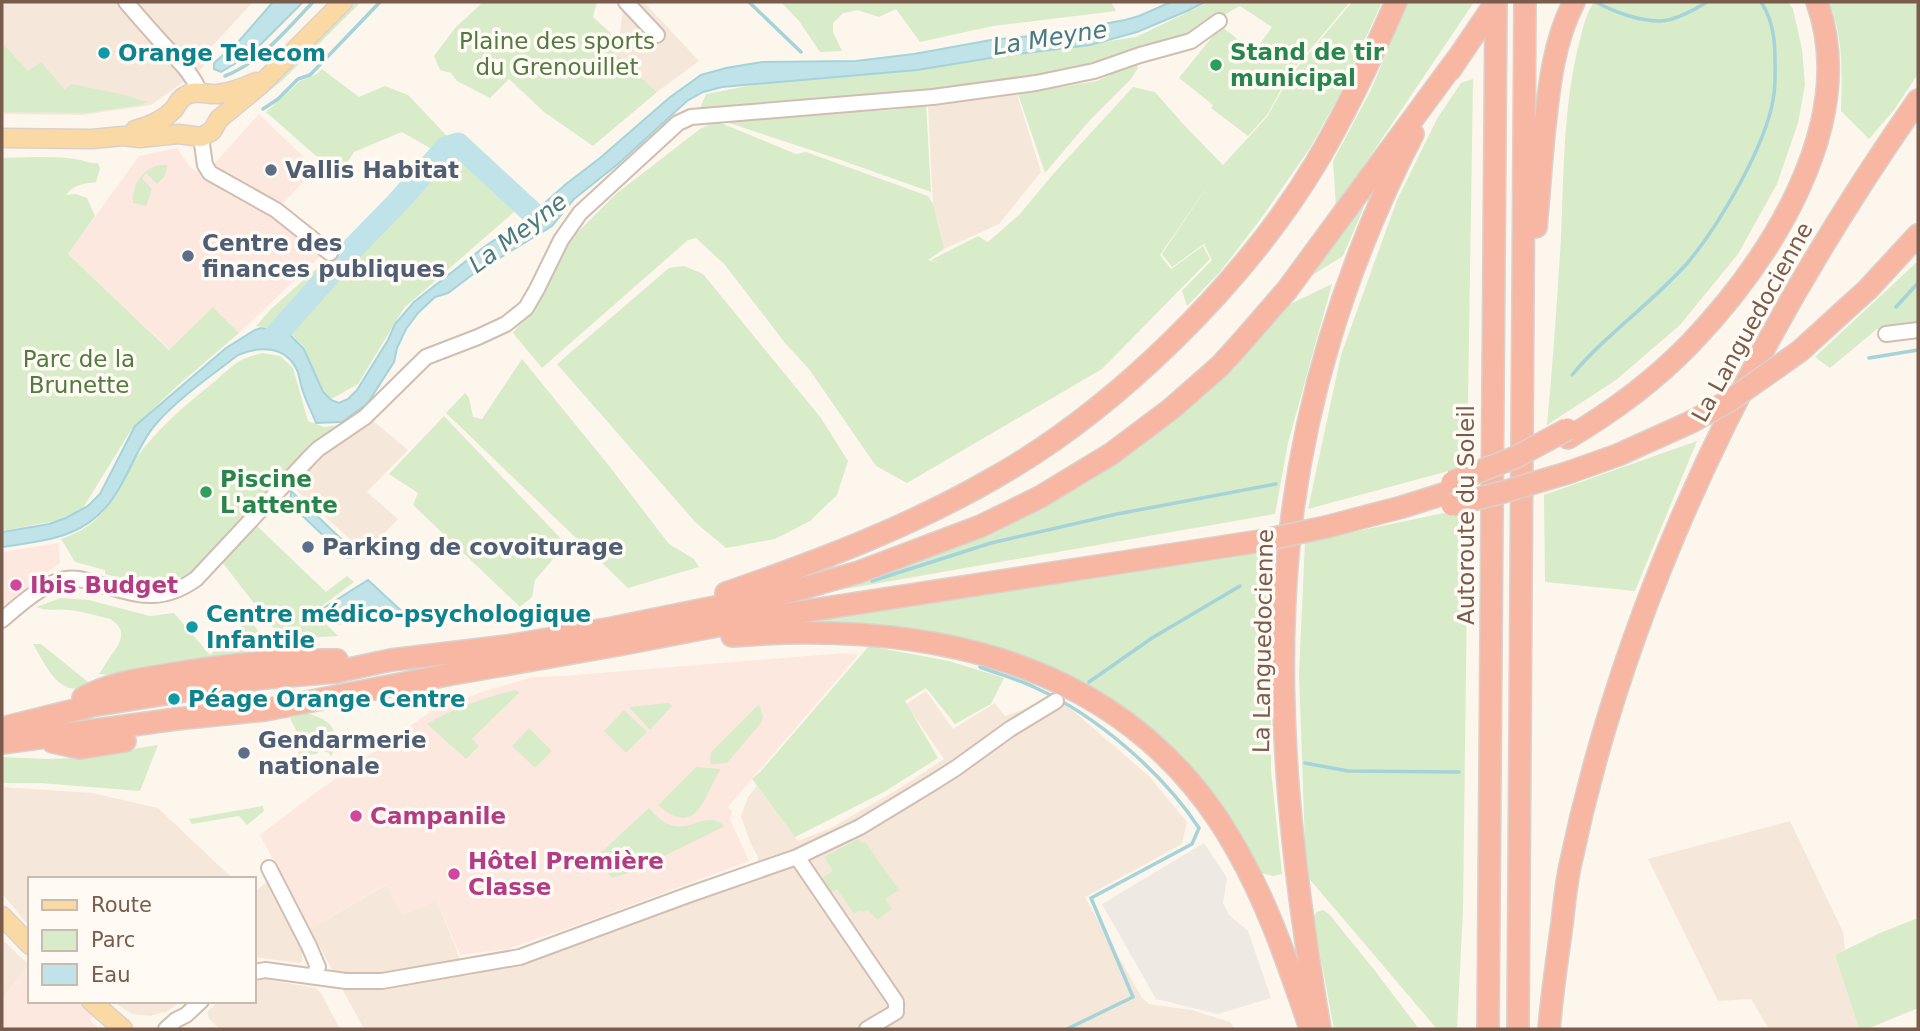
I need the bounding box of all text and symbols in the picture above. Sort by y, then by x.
water label: La Meyne [991,15,1109,61]
park label: Plaine des sports du Grenouillet [459,28,655,80]
place label: Stand de tir municipal [1230,39,1385,91]
place label: Orange Telecom [118,40,326,66]
marker: Orange Telecom [96,45,112,61]
marker: Stand de tir municipal [1208,57,1224,73]
place label: Vallis Habitat [285,157,459,183]
marker: Vallis Habitat [263,162,279,178]
water label: La Meyne [464,187,572,279]
street label: La Languedocienne [1686,218,1818,426]
place label: Centre des finances publiques [202,230,445,282]
marker: Centre des finances publiques [180,248,196,264]
park label: Parc de la Brunette [23,346,135,398]
street label: Autoroute du Soleil [1453,405,1479,625]
place label: Piscine L'attente [220,466,338,518]
marker: Piscine L'attente [198,484,214,500]
street label: La Languedocienne [1248,529,1278,753]
place label: Parking de covoiturage [322,534,624,560]
marker: Parking de covoiturage [300,539,316,555]
place label: Ibis Budget [30,572,178,598]
marker: Ibis Budget [8,577,24,593]
place label: Centre médico-psychologique Infantile [206,601,591,653]
marker: Centre médico-psychologique Infantile [184,619,200,635]
place label: Péage Orange Centre [188,686,466,712]
marker: Péage Orange Centre [166,691,182,707]
place label: Gendarmerie nationale [258,727,427,779]
marker: Gendarmerie nationale [236,745,252,761]
place label: Campanile [370,803,506,829]
marker: Campanile [348,808,364,824]
place label: Hôtel Première Classe [468,848,664,900]
marker: Hôtel Première Classe [446,866,462,882]
legend [28,877,256,1003]
text: Route [91,893,152,917]
text: Parc [91,928,135,952]
text: Eau [91,963,130,987]

